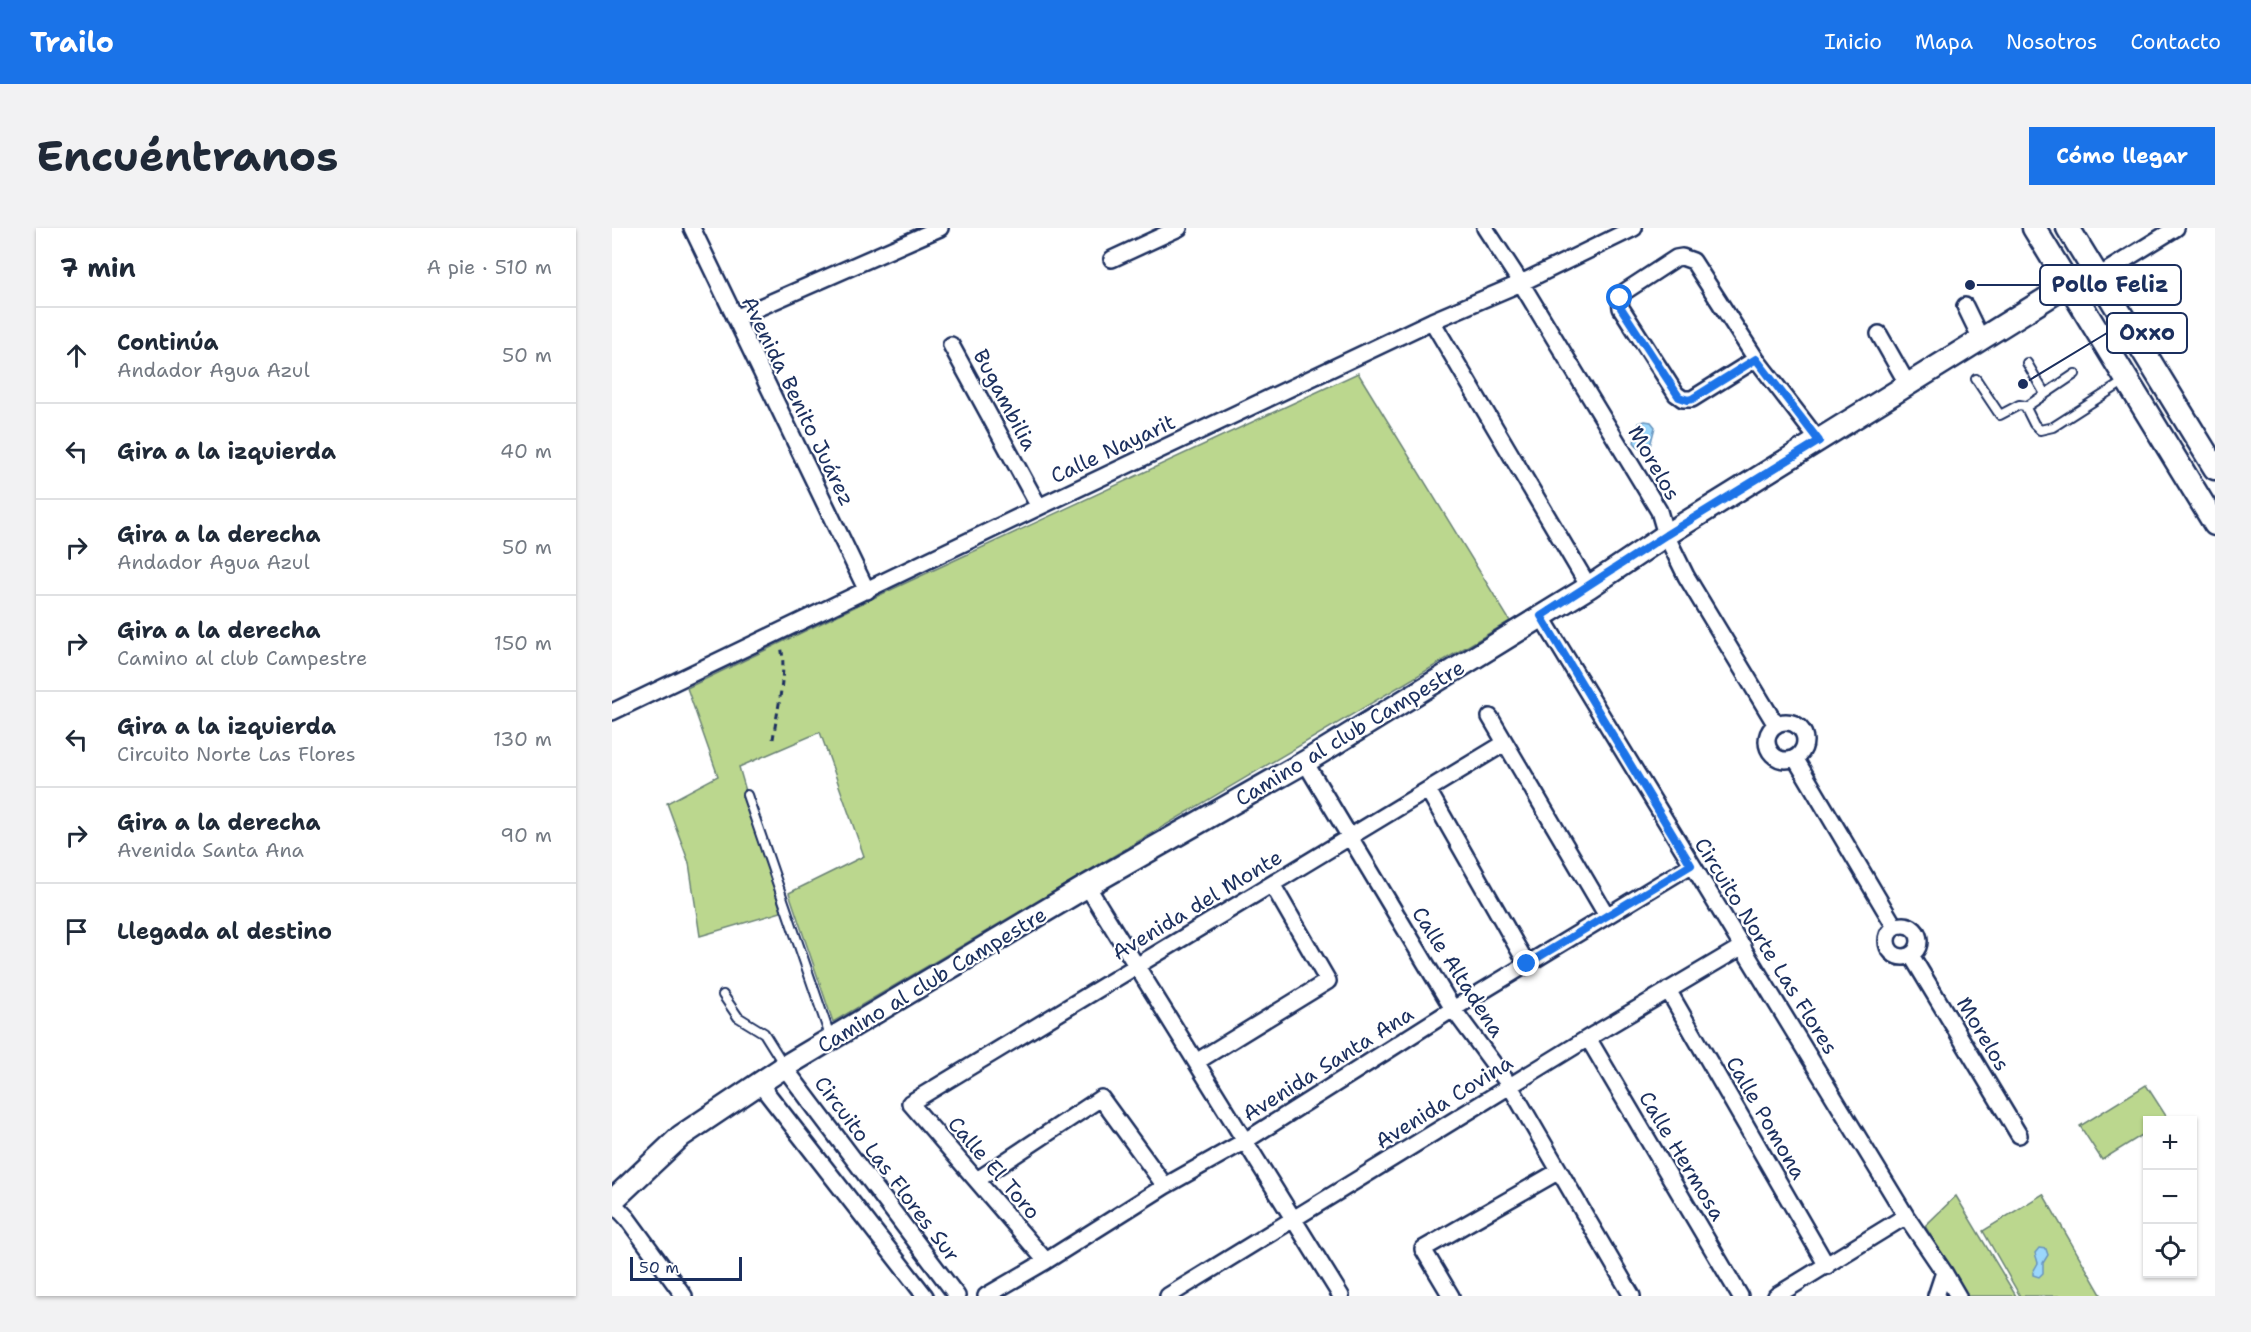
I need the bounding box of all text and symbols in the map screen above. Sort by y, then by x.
text: Trailo [30,23,114,61]
text: Inicio [1824,28,1882,56]
text: Mapa [1915,28,1973,56]
text: Nosotros [2006,28,2097,56]
text: Contacto [2130,28,2221,56]
button: Cómo llegar [2029,127,2215,185]
text: Encuéntranos [36,128,338,184]
text: 7 min [60,250,136,285]
text: A pie · 510 m [426,254,552,280]
callout: Pollo Feliz [2040,265,2181,305]
text: Pollo Feliz [2051,270,2169,299]
route start [1606,284,1632,310]
street label: Avenida Benito Juárez [735,291,861,511]
callout: Oxxo [2107,313,2187,353]
text: Oxxo [2119,318,2175,347]
text: Continúa [117,328,219,357]
icon: ahead [60,339,93,372]
text: 50 m [502,342,552,368]
street label: Bugambilia [967,344,1043,456]
text: Andador Agua Azul [117,357,310,383]
street label: Calle Nayarit [1046,408,1180,490]
street label: Morelos [1621,421,1687,505]
icon: left [60,435,93,468]
text: Gira a la izquierda [117,437,336,466]
text: 40 m [500,438,552,464]
text: Gira a la derecha [117,520,321,549]
icon: right [60,531,93,564]
text: 50 m [502,534,552,560]
text: Andador Agua Azul [117,549,310,575]
text: Gira a la derecha [117,616,321,645]
icon: right [60,627,93,660]
text: 150 m [494,630,552,656]
text: Camino al club Campestre [117,645,367,671]
street label: Camino al club Campestre [1230,653,1470,813]
text: Gira a la izquierda [117,712,336,741]
icon: left [60,723,93,756]
text: 130 m [493,726,552,752]
text: Circuito Norte Las Flores [117,741,356,767]
text: Gira a la derecha [117,808,321,837]
icon: right [60,819,93,852]
text: 90 m [500,822,552,848]
street label: Circuito Norte Las Flores [1688,832,1844,1060]
text: Avenida Santa Ana [117,837,304,863]
street label: Avenida del Monte [1107,843,1287,967]
street label: Camino al club Campestre [812,900,1052,1060]
street label: Calle Altadena [1405,901,1511,1043]
icon: arrive [60,915,93,948]
text: Llegada al destino [117,917,332,946]
route end [1513,950,1539,976]
street label: Morelos [1950,992,2016,1076]
street label: Avenida Santa Ana [1237,1000,1419,1128]
street label: Avenida Covina [1370,1049,1518,1155]
street label: Calle Pomona [1719,1051,1813,1185]
street label: Circuito Las Flores Sur [808,1070,966,1268]
street label: Calle Hermosa [1632,1086,1732,1226]
street label: Calle El Toro [941,1111,1047,1225]
map controls [2143,1116,2197,1278]
button: + [2143,1116,2197,1170]
button: − [2143,1170,2197,1224]
button: locate [2143,1224,2197,1278]
scale bar [630,1254,742,1282]
text: 50 m [639,1257,679,1278]

